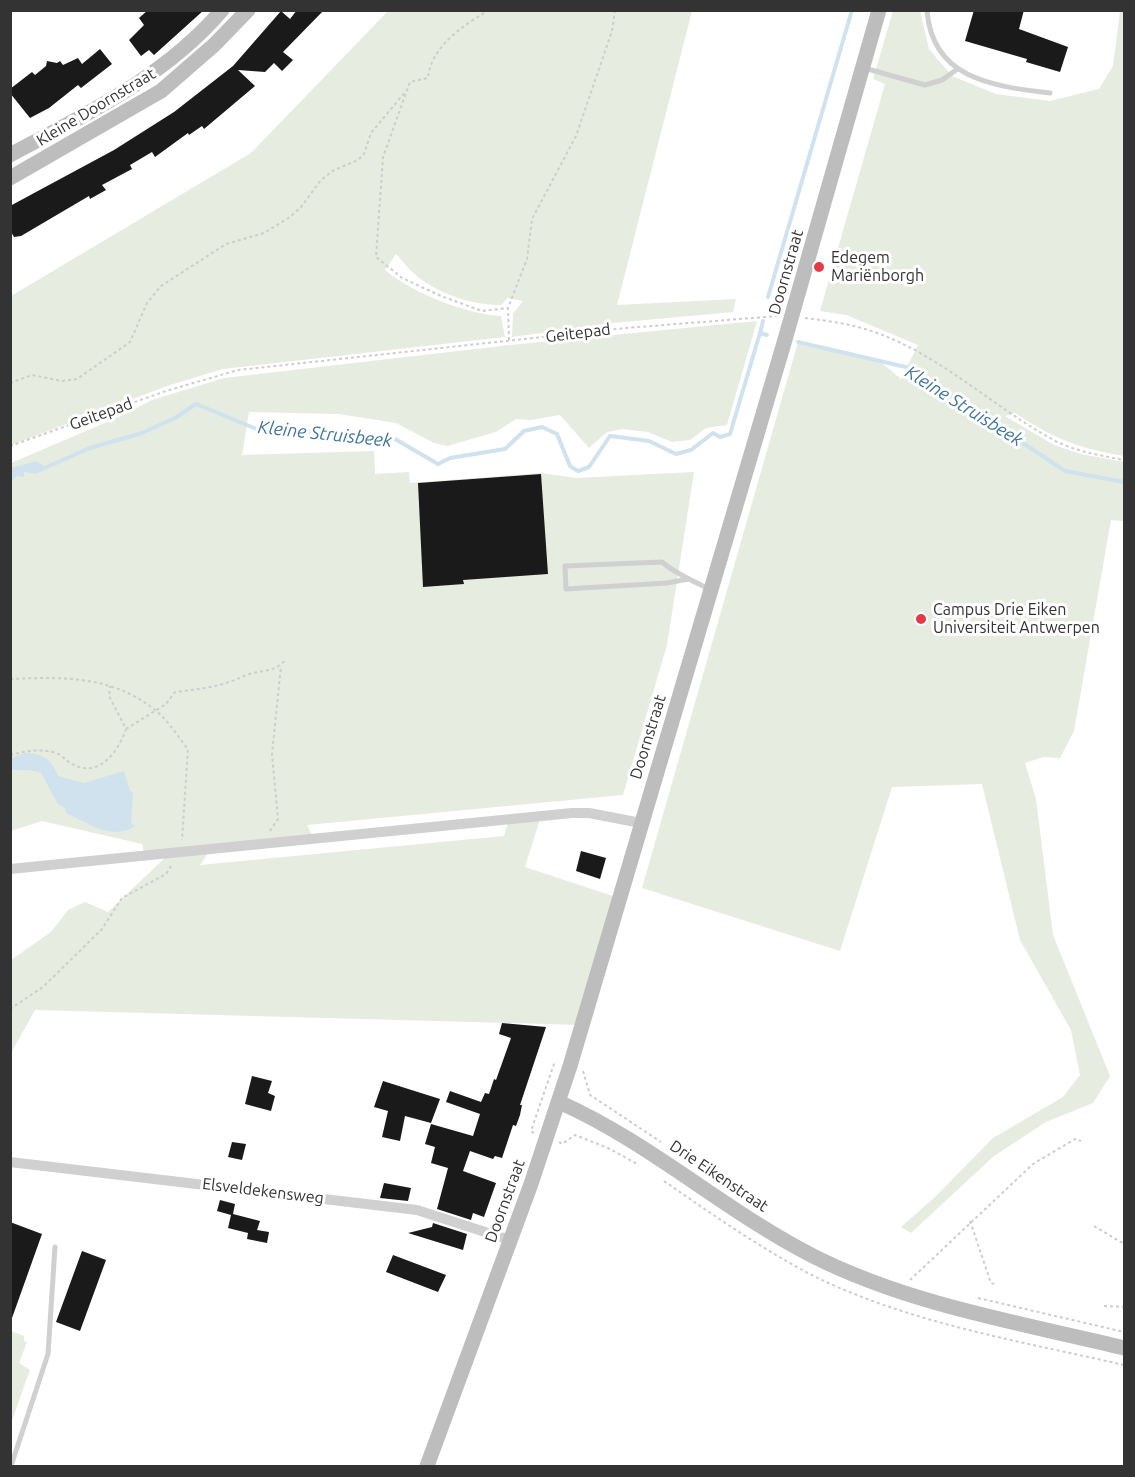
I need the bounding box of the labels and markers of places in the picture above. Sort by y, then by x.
place label: Edegem Mariënborgh [831,248,924,286]
marker: Edegem Mariënborgh [812,260,826,274]
place label: Campus Drie Eiken Universiteit Antwerpen [933,600,1100,638]
marker: Campus Drie Eiken Universiteit Antwerpen [914,612,928,626]

